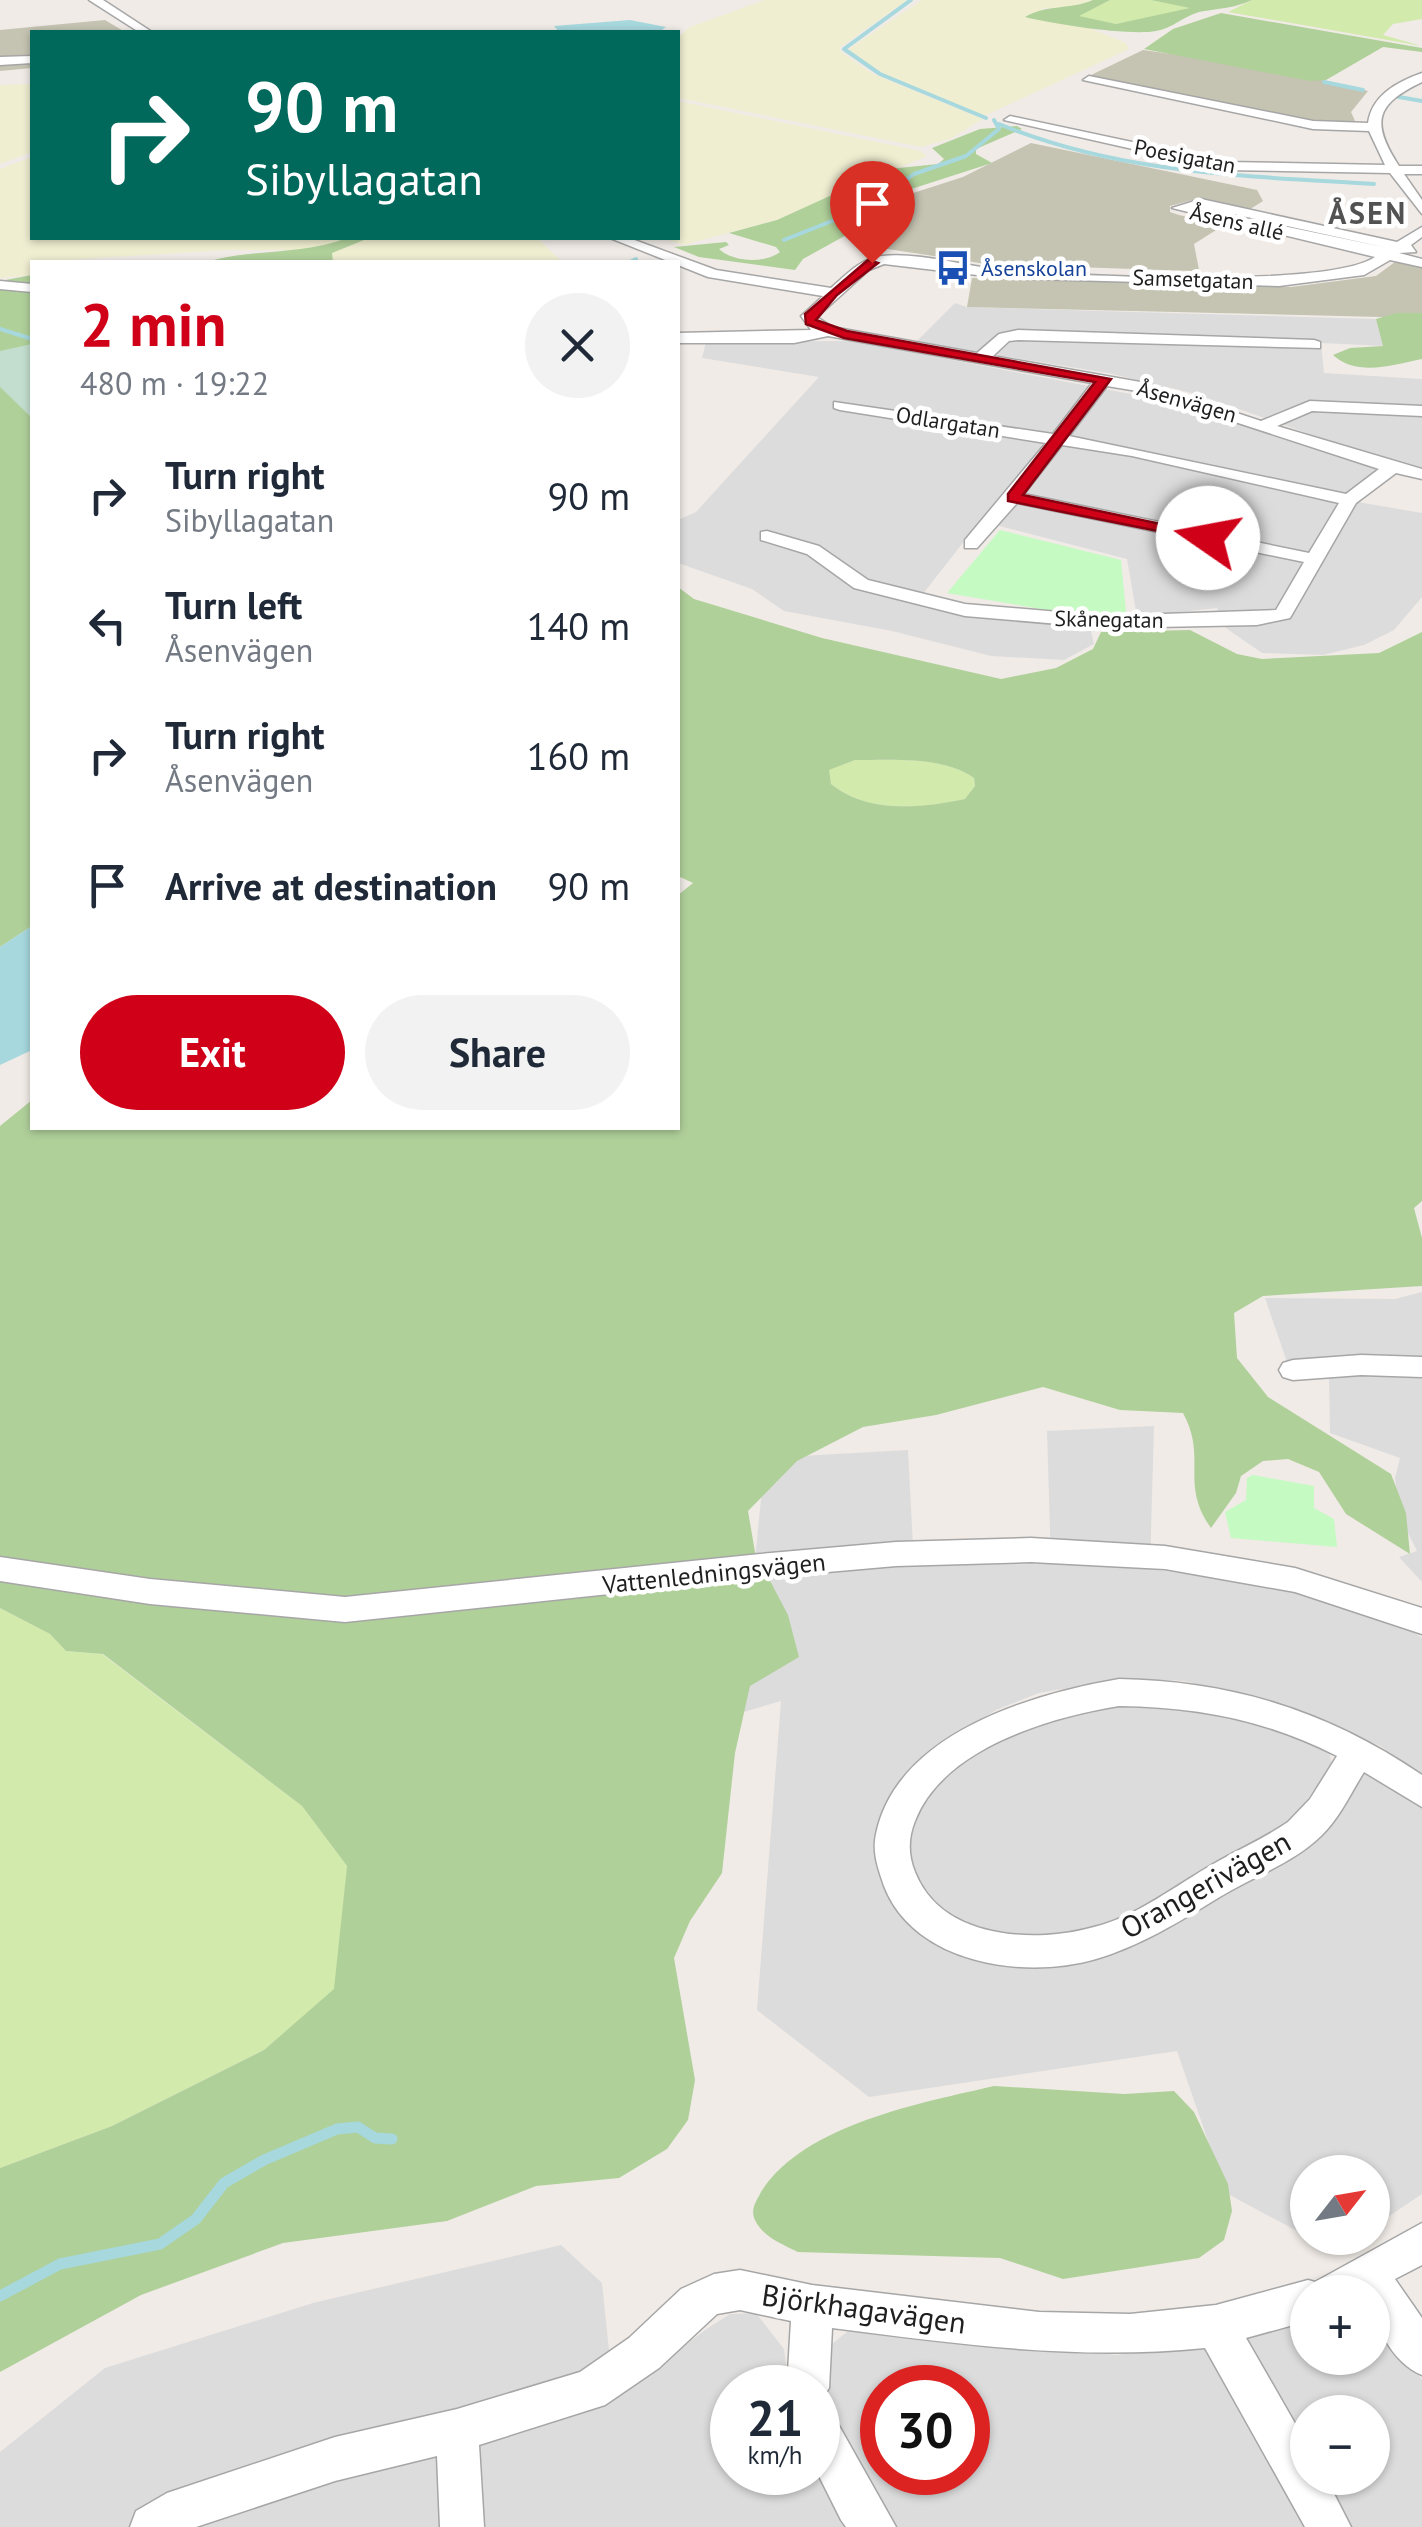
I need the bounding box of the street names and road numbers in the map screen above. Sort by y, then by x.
street label: Poesigatan [1132,132,1238,180]
street label: Åsens allé [1187,198,1287,246]
street label: Samsetgatan [1132,263,1254,295]
street label: Åsenvägen [1134,373,1240,429]
street label: Odlargatan [894,400,1002,444]
street label: Skånegatan [1054,604,1164,634]
street label: Vattenledningsvägen [600,1545,827,1601]
street label: Orangerivägen [1113,1821,1297,1947]
street label: Björkhagavägen [760,2274,968,2342]

